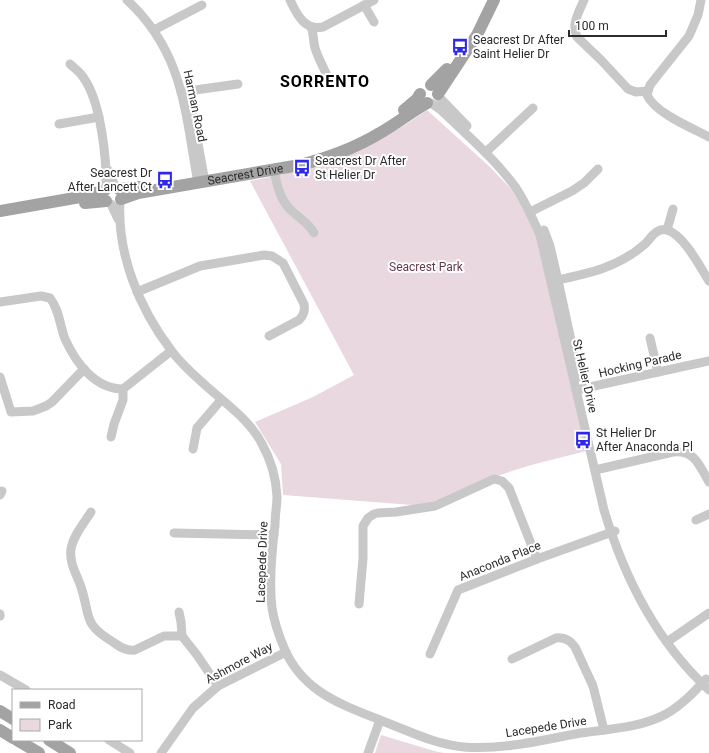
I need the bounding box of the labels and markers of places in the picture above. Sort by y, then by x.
place label: Seacrest Dr After Saint Helier Dr [473,33,564,61]
bus stop icon: Seacrest Dr After Saint Helier Dr [450,37,470,57]
place label: Seacrest Dr After St Helier Dr [315,154,406,182]
bus stop icon: Seacrest Dr After St Helier Dr [292,158,312,178]
place label: Seacrest Dr After Lancett Ct [68,166,152,194]
bus stop icon: Seacrest Dr After Lancett Ct [155,170,175,190]
place label: St Helier Dr After Anaconda Pl [596,426,693,454]
bus stop icon: St Helier Dr After Anaconda Pl [573,430,593,450]

